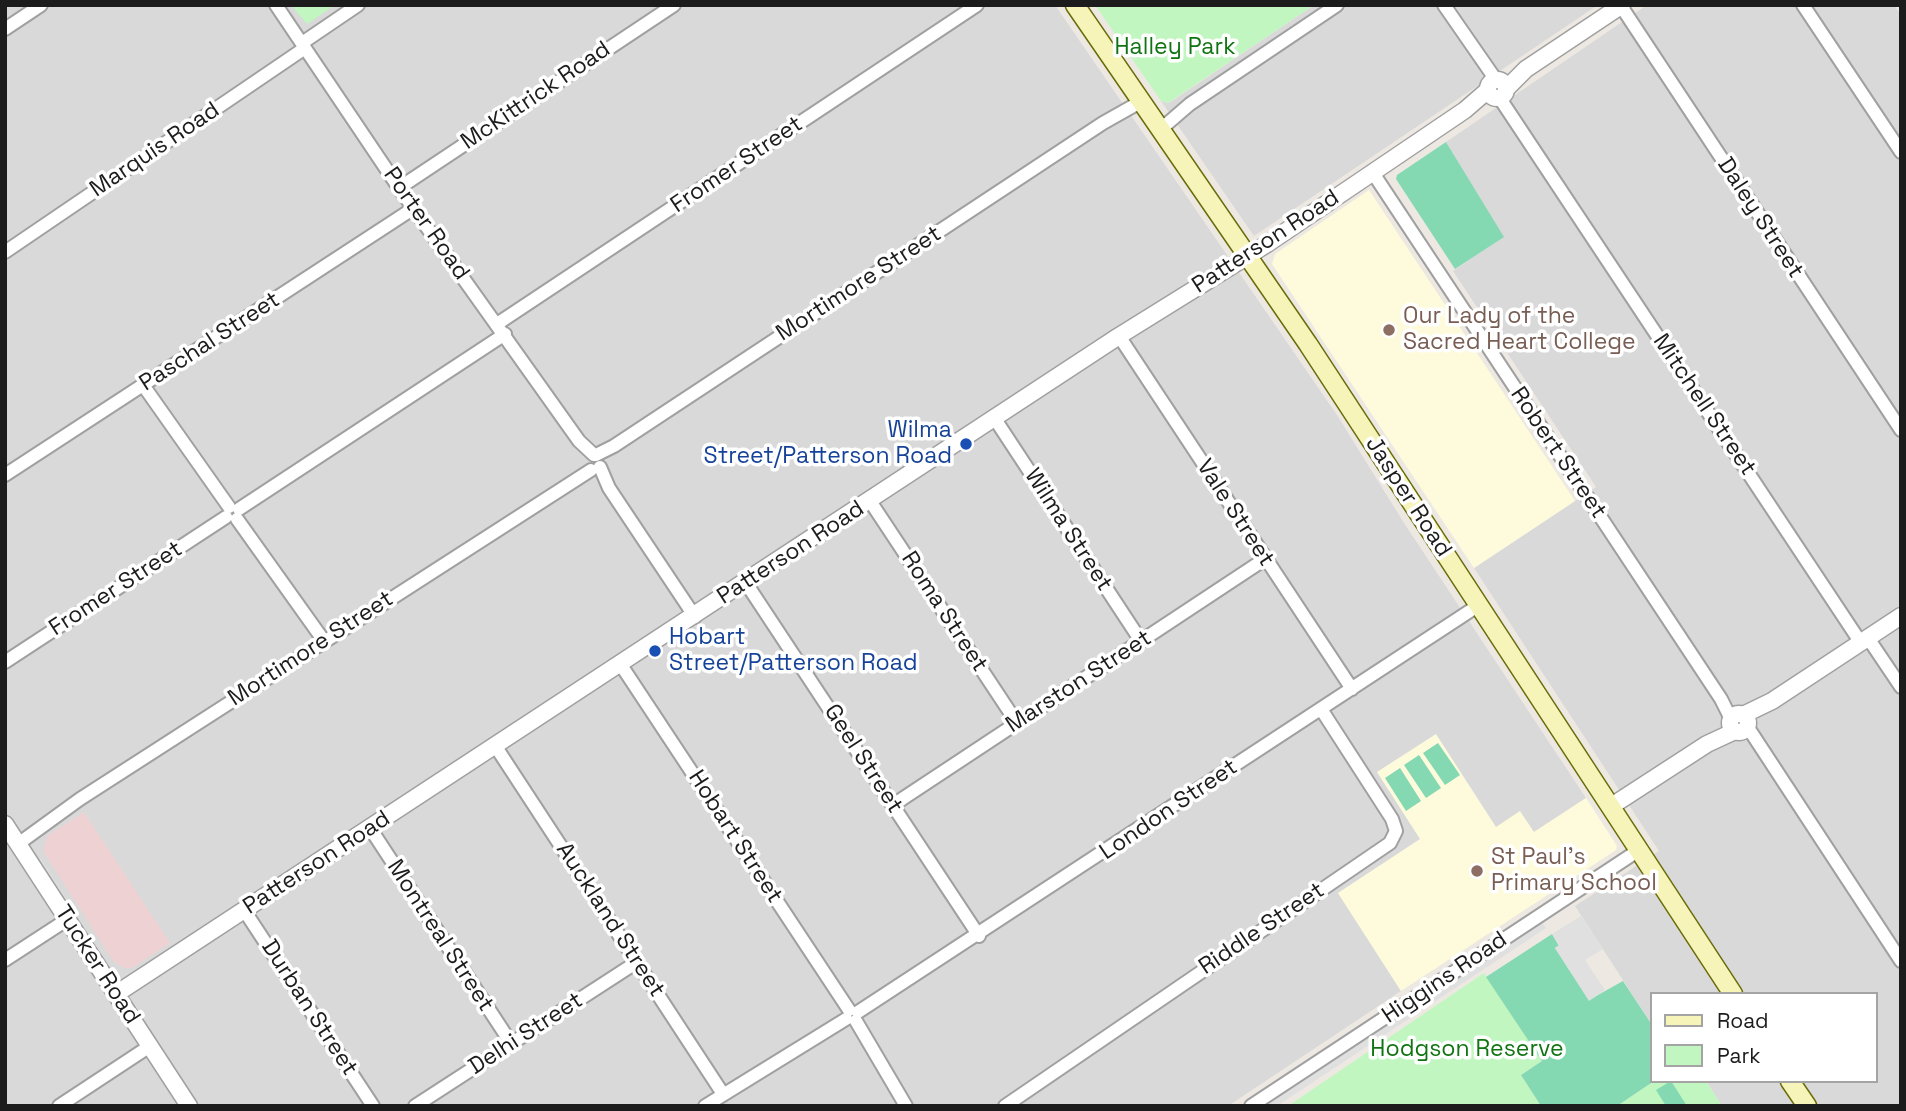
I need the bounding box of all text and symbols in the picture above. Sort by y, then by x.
park label: Halley Park [1114,34,1236,62]
street label: McKittrick Road [456,36,616,156]
street label: Marquis Road [85,97,225,203]
street label: Fromer Street [666,111,808,219]
street label: Daley Street [1711,153,1809,283]
street label: Porter Road [377,162,475,286]
street label: Patterson Road [1187,184,1345,300]
street label: Mortimore Street [771,220,947,348]
street label: Paschal Street [135,286,285,398]
place label: Our Lady of the Sacred Heart College [1403,303,1636,357]
marker: Our Lady of the Sacred Heart College [1381,322,1397,338]
street label: Mitchell Street [1647,329,1761,481]
street label: Robert Street [1504,382,1612,524]
place label: Wilma Street/Patterson Road [704,417,952,471]
street label: Jasper Road [1359,432,1457,562]
marker: Wilma Street/Patterson Road [958,436,974,452]
street label: Vale Street [1190,454,1280,572]
street label: Wilma Street [1018,464,1118,596]
street label: Patterson Road [712,495,870,611]
street label: Fromer Street [44,536,188,642]
street label: Roma Street [895,547,993,677]
street label: Mortimore Street [223,585,399,713]
place label: Hobart Street/Patterson Road [669,624,917,678]
street label: Marston Street [1001,625,1157,739]
marker: Hobart Street/Patterson Road [647,643,663,659]
street label: Geel Street [818,699,908,819]
street label: London Street [1095,754,1243,866]
street label: Hobart Street [682,765,788,909]
street label: Patterson Road [238,805,396,921]
street label: Auckland Street [550,838,670,1002]
place label: St Paul's Primary School [1491,844,1657,898]
street label: Montreal Street [381,855,499,1017]
marker: St Paul's Primary School [1469,863,1485,879]
street label: Riddle Street [1194,877,1330,981]
street label: Tucker Road [48,900,146,1030]
street label: Higgins Road [1377,926,1513,1030]
street label: Durban Street [255,935,363,1081]
street label: Delhi Street [464,987,588,1081]
legend [1650,992,1878,1083]
text: Road [1717,1007,1769,1034]
park label: Hodgson Reserve [1370,1036,1564,1064]
text: Park [1717,1042,1761,1069]

